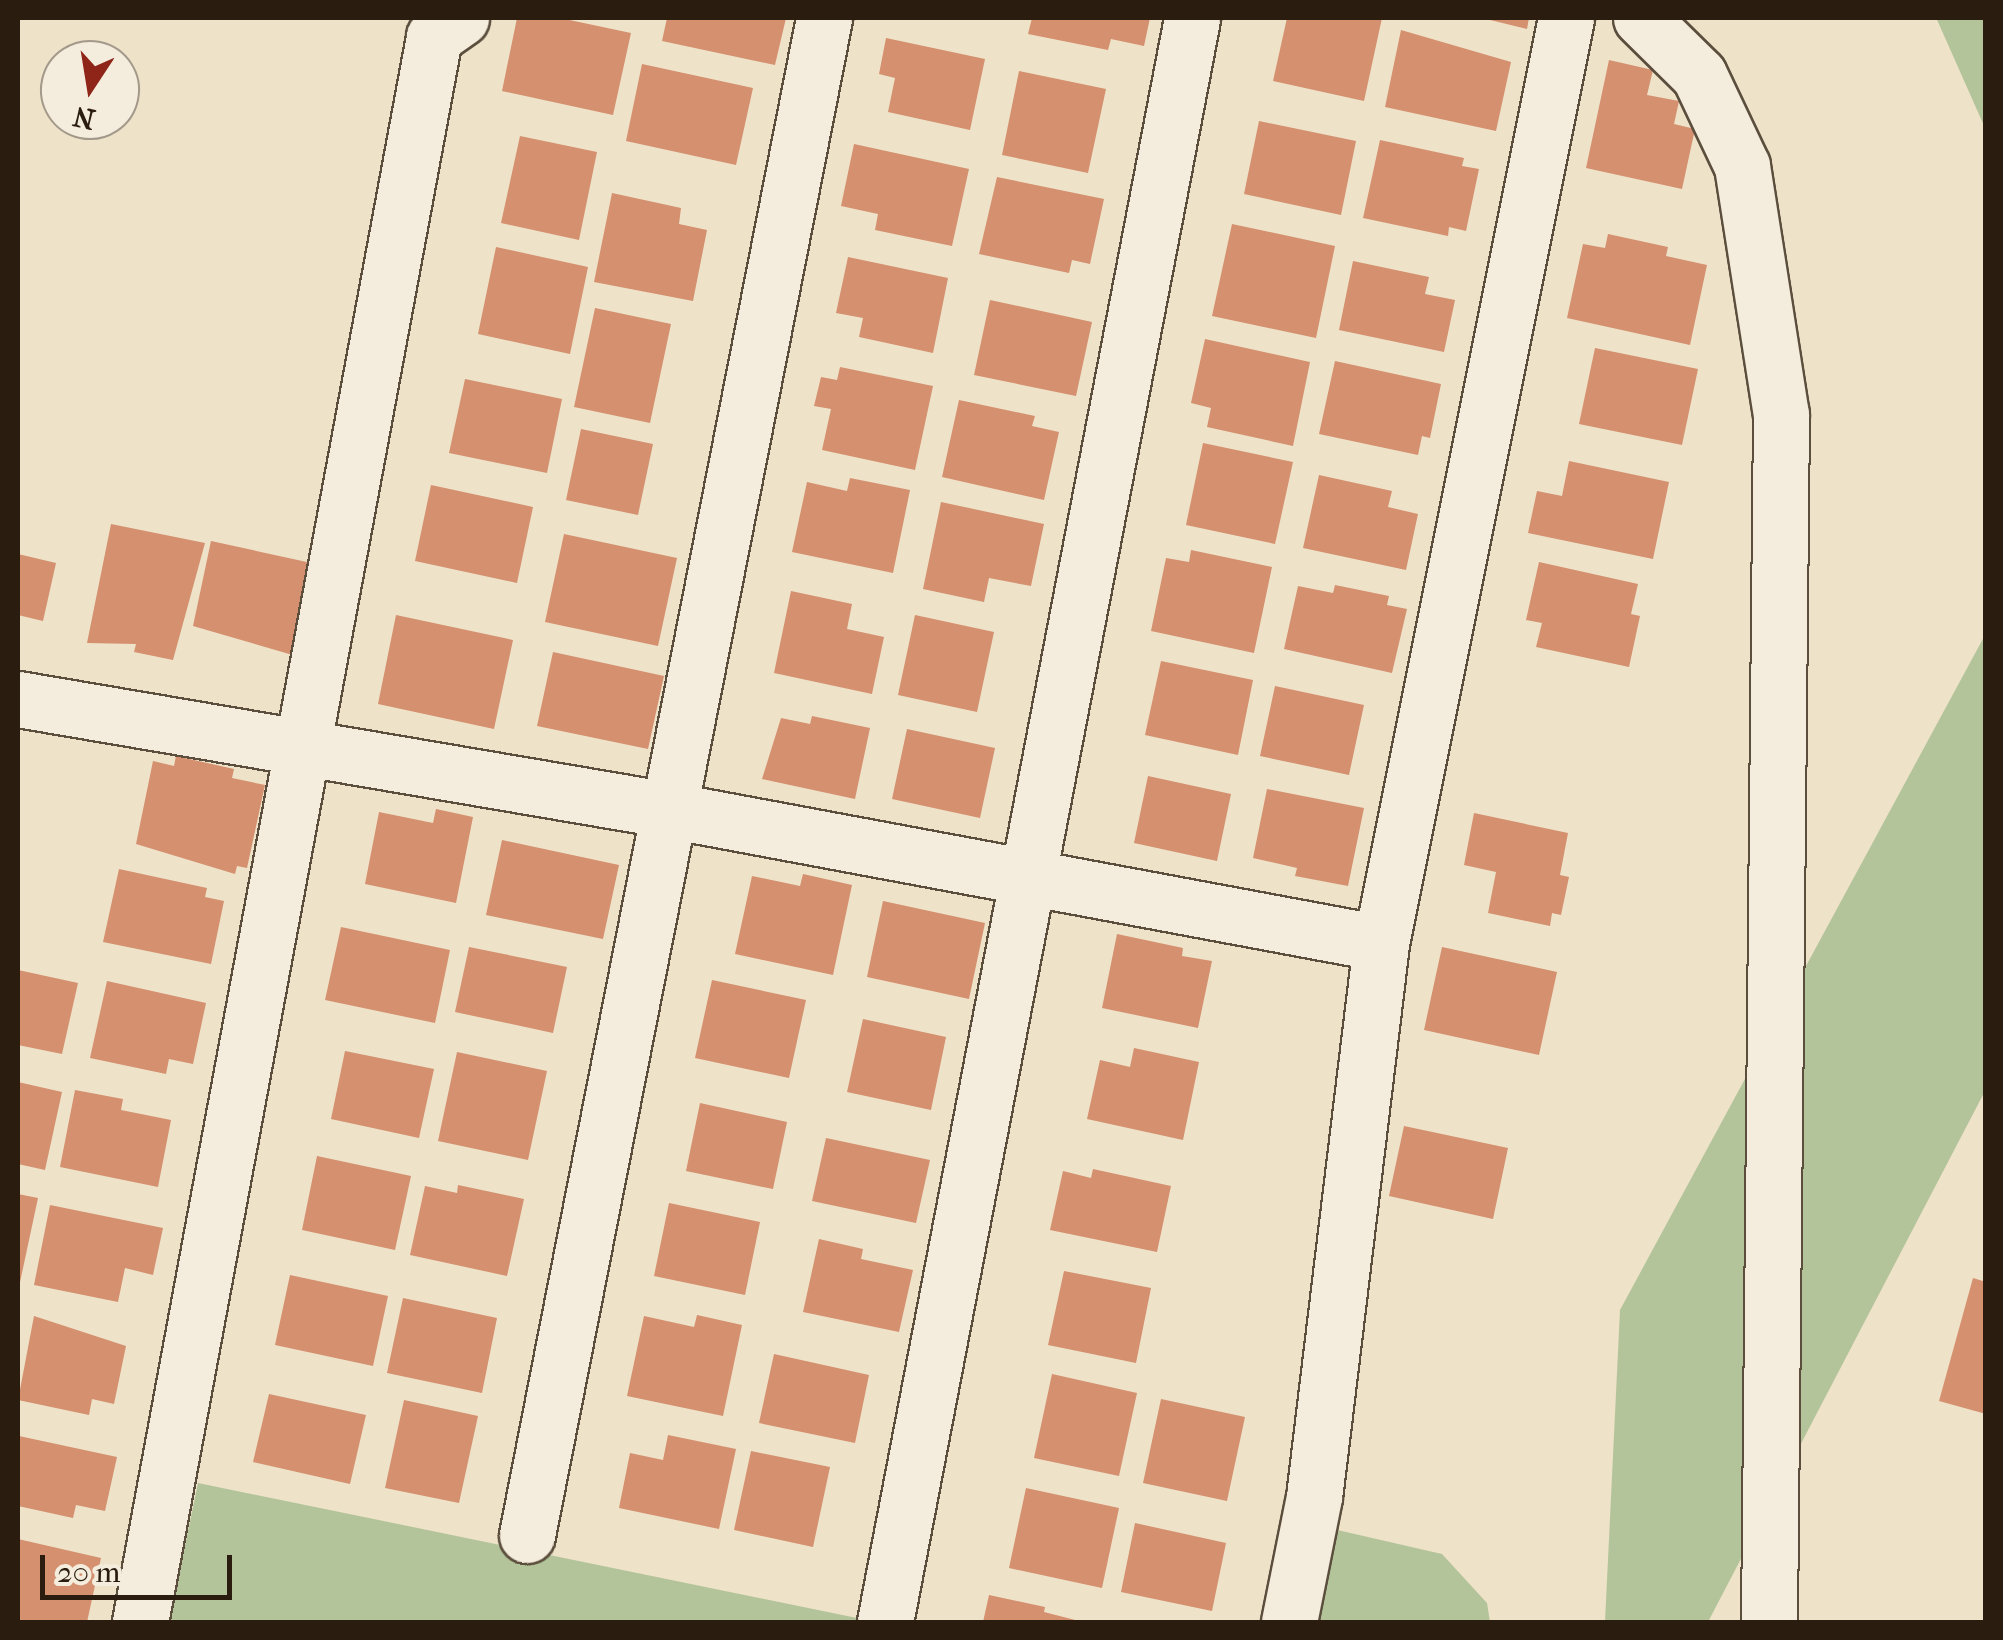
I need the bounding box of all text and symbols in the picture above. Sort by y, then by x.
north arrow [40,40,140,140]
text: N [70,100,98,136]
scale bar [45,1535,238,1597]
text: 20 m [57,1555,120,1590]

